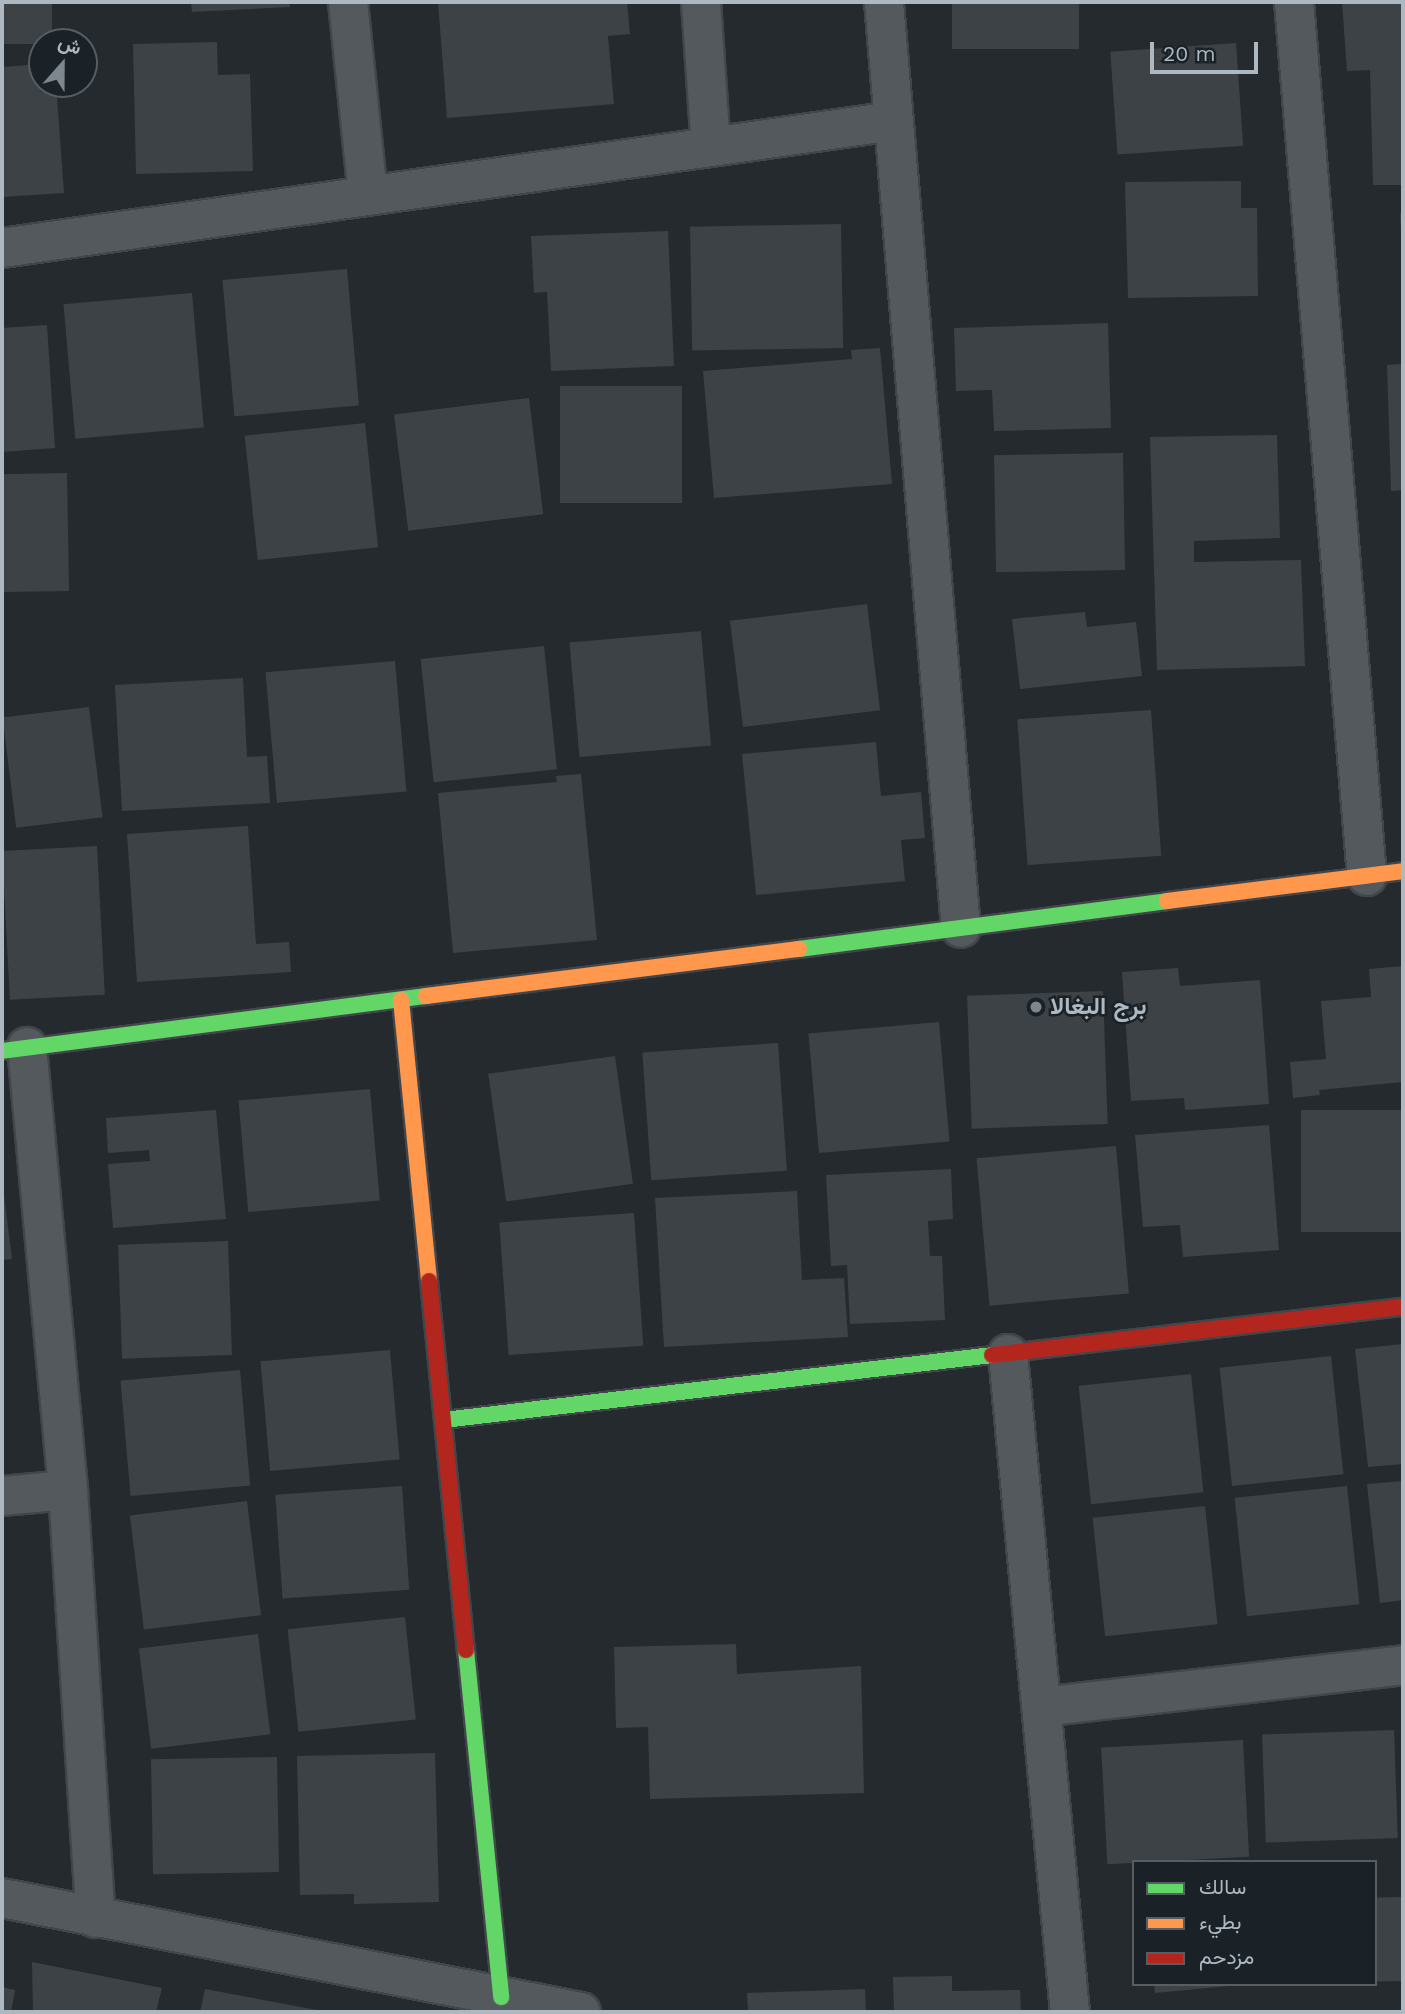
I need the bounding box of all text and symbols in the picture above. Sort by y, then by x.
north arrow [28,28,98,98]
scale bar [1153,28,1262,72]
text: ش [55,30,85,60]
text: 20 m [1163,41,1215,66]
place label: برج البغالا [1050,993,1147,1021]
marker: برج البغالا [1028,999,1044,1015]
legend [1132,1860,1377,1986]
text: سالك [1199,1874,1246,1899]
text: بطيء [1199,1909,1242,1934]
text: مزدحم [1199,1944,1254,1969]

